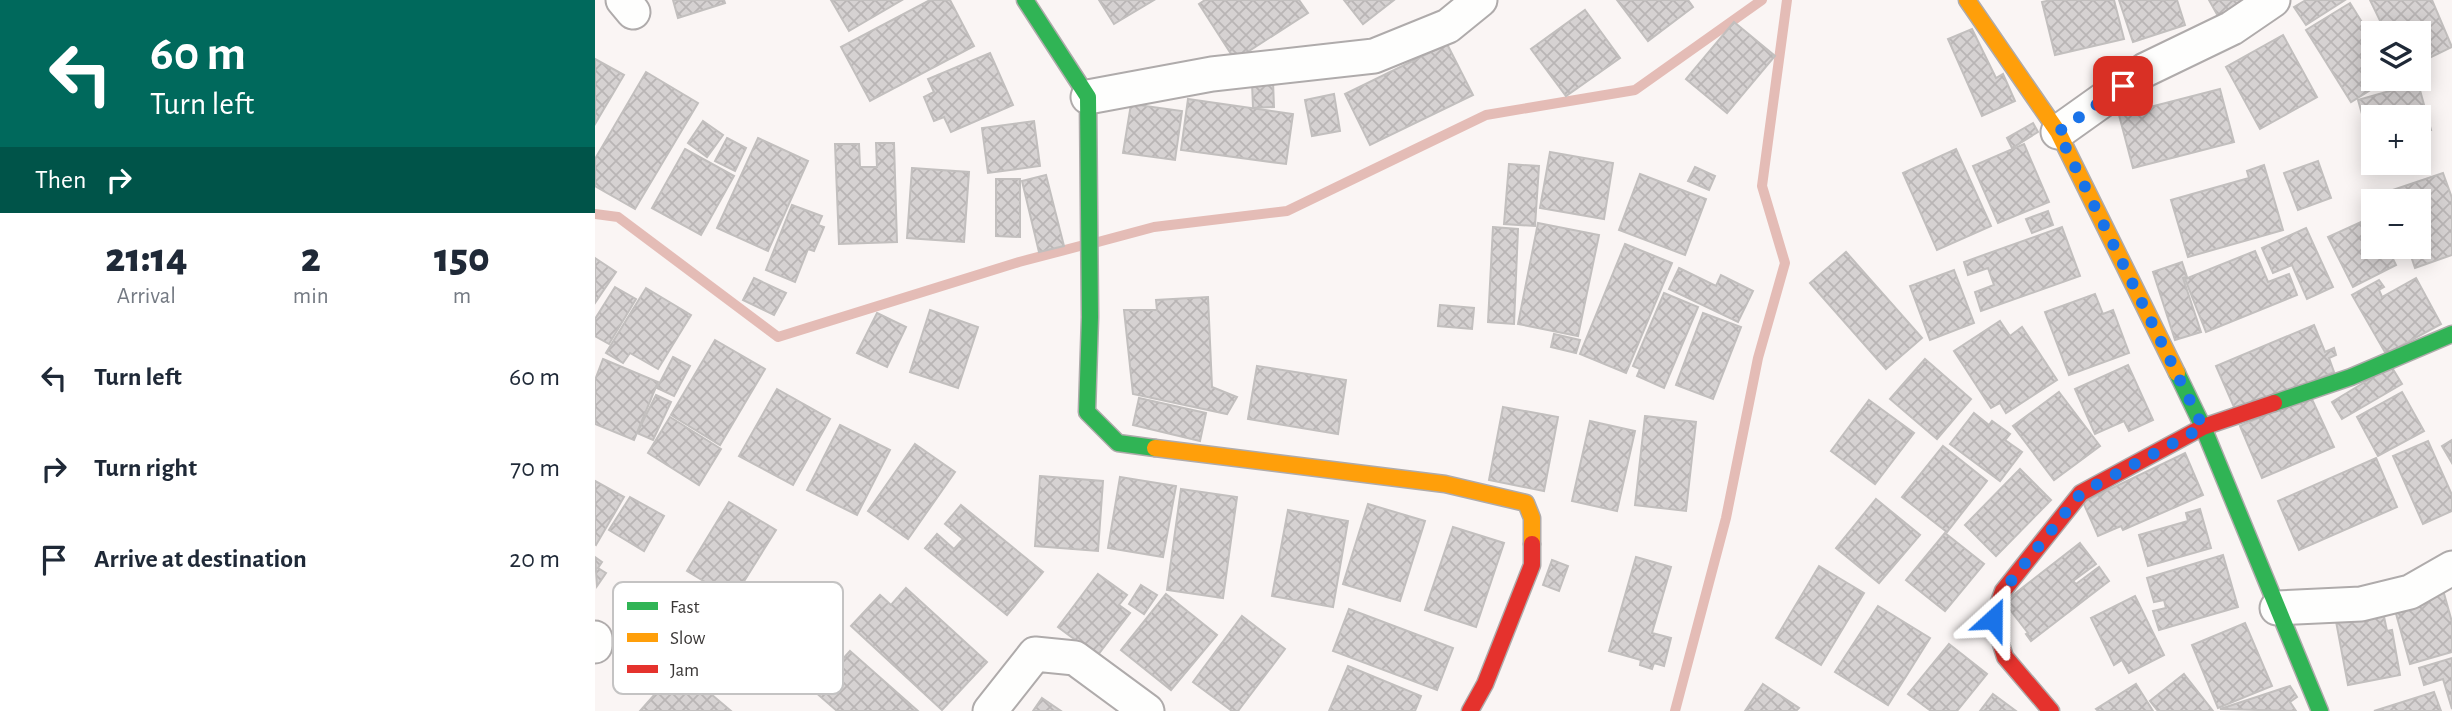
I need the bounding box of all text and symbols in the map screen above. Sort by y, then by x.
map controls [2361,21,2431,259]
button: layers [2361,21,2431,91]
icon: left [35,28,126,119]
text: 60 m [150,30,246,79]
pin [2093,56,2153,116]
icon: arrive [2104,67,2142,105]
text: Turn left [150,88,254,120]
button: + [2361,105,2431,175]
icon: right [100,161,138,199]
text: Then [35,167,86,193]
button: − [2361,189,2431,259]
text: 21:14 [105,237,188,279]
text: 2 [301,237,321,279]
text: 150 [434,237,490,279]
text: Arrival [117,285,176,308]
text: min [293,285,329,308]
text: m [453,285,471,308]
icon: left [35,359,73,397]
text: Turn left [94,364,182,390]
text: 60 m [509,364,560,390]
icon: right [35,450,73,488]
text: Turn right [94,455,197,481]
text: 70 m [510,455,560,481]
icon: arrive [35,541,73,579]
text: Arrive at destination [94,546,307,572]
text: 20 m [509,546,560,572]
legend [613,582,843,694]
position arrow [1956,582,2030,656]
text: Fast [670,598,700,617]
text: Slow [670,629,706,648]
text: Jam [670,661,699,680]

